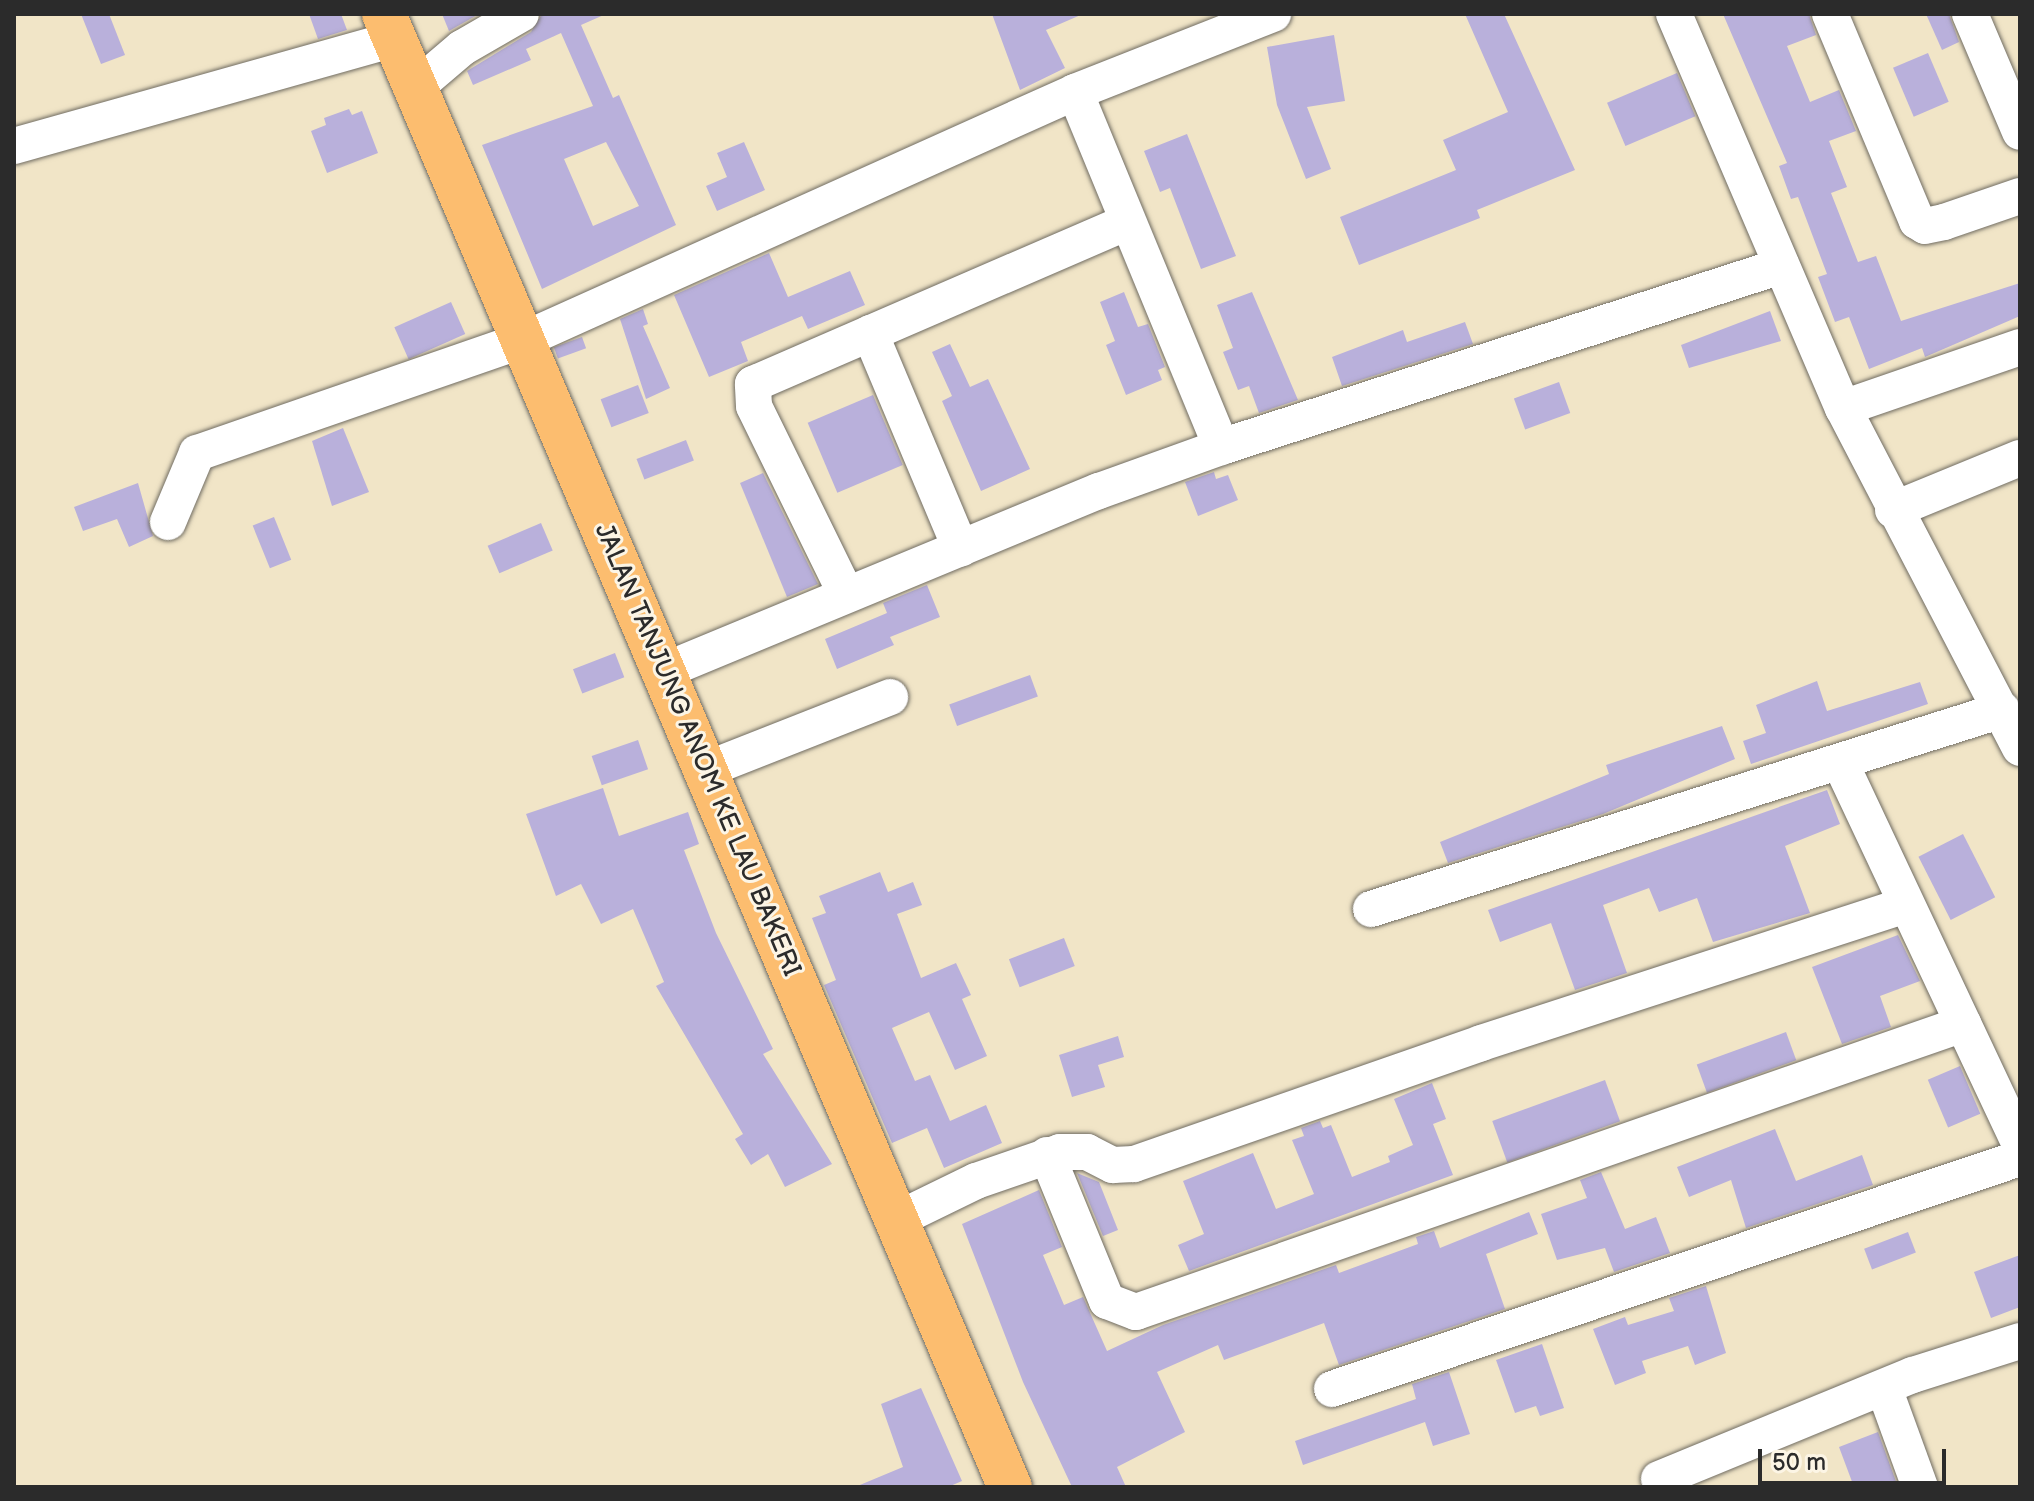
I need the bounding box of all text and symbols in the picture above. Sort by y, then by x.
street label: JALAN TANJUNG ANOM KE LAU BAKERI [587,519,807,981]
scale bar [1762,1433,1950,1483]
text: 50 m [1772,1448,1826,1477]

